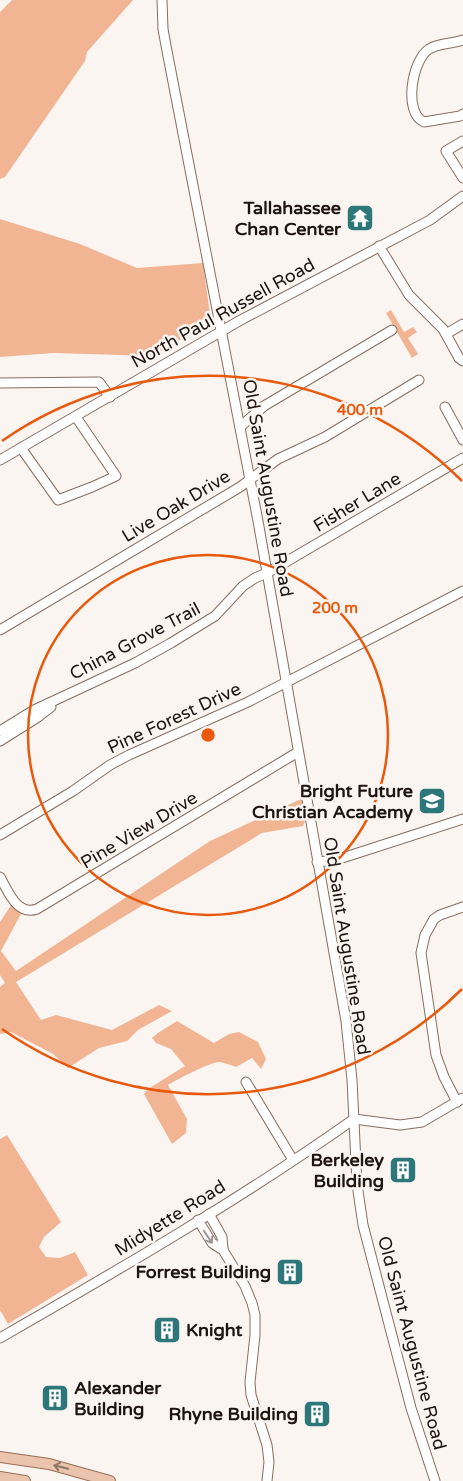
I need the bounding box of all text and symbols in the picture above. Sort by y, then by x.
place label: Tallahassee Chan Center [235,197,342,240]
temple icon: Tallahassee Chan Center [345,203,375,233]
street label: North Paul Russell Road [127,253,319,373]
street label: Old Saint Augustine Road [238,378,298,598]
text: 400 m [337,401,383,419]
street label: Live Oak Drive [118,465,234,547]
street label: Fisher Lane [309,467,405,537]
street label: China Grove Trail [66,597,204,685]
text: 200 m [312,599,358,617]
street label: Pine Forest Drive [104,677,244,759]
centre of rings [199,726,217,744]
place label: Bright Future Christian Academy [252,780,413,823]
street label: Pine View Drive [77,786,201,874]
school or university icon: Bright Future Christian Academy [417,786,447,816]
street label: Old Saint Augustine Road [319,835,375,1057]
place label: Berkeley Building [310,1149,384,1192]
building icon: Berkeley Building [388,1155,418,1185]
street label: Midyette Road [111,1175,229,1261]
one-way arrow [204,1229,214,1243]
street label: Old Saint Augustine Road [373,1234,451,1452]
building icon: Forrest Building [275,1257,305,1287]
place label: Forrest Building [136,1261,271,1283]
building icon: Knight [152,1315,182,1345]
place label: Knight [186,1319,243,1341]
place label: Alexander Building [74,1377,162,1420]
building icon: Alexander Building [40,1383,70,1413]
building icon: Rhyne Building [302,1399,332,1429]
place label: Rhyne Building [168,1403,298,1425]
one-way arrow [53,1462,69,1471]

